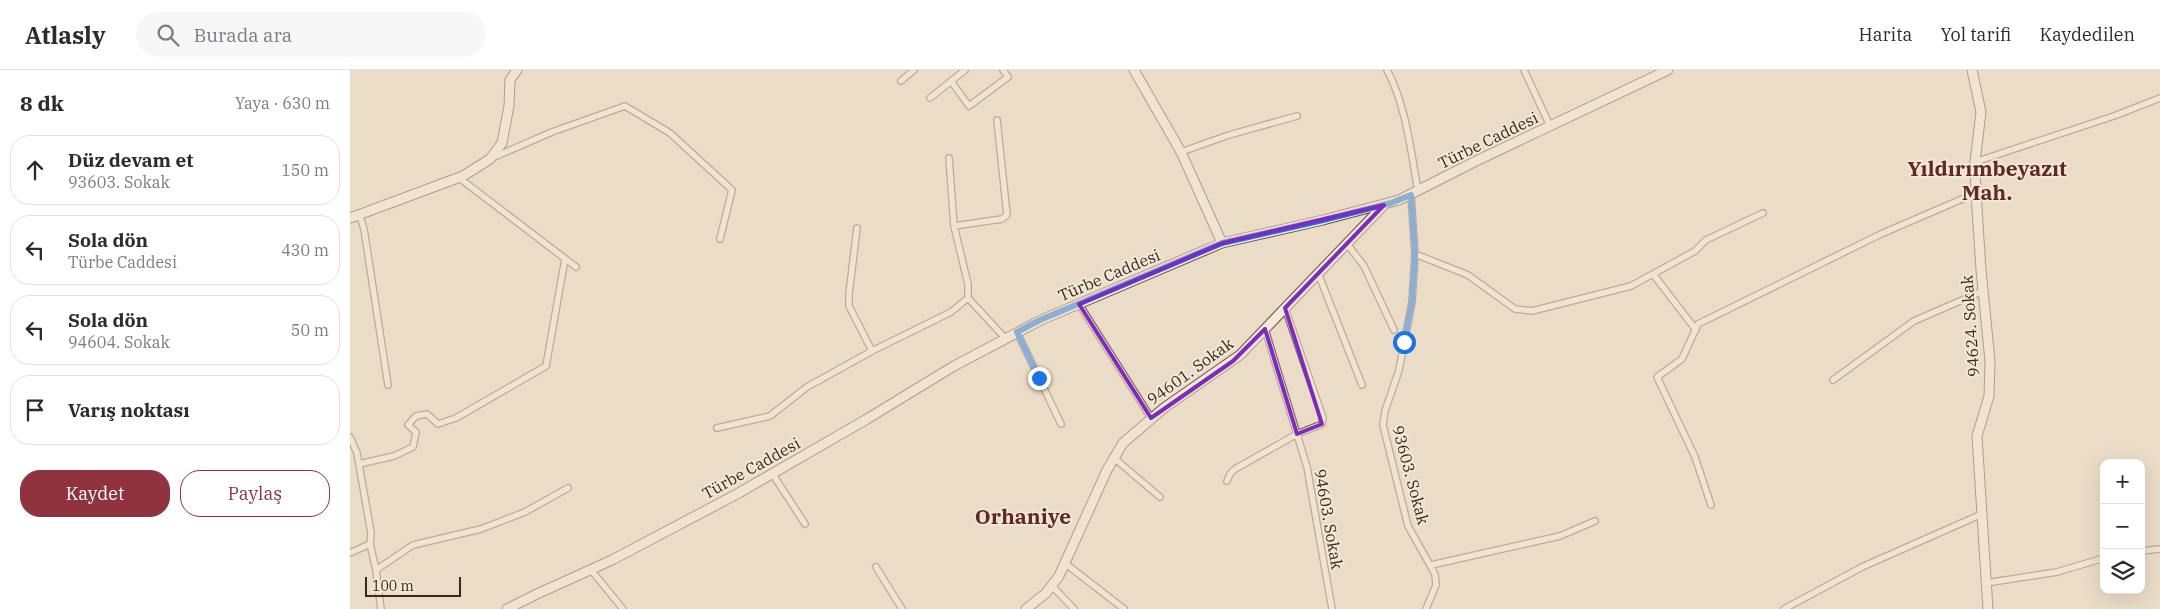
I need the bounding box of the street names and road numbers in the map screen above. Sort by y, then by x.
street label: Türbe Caddesi [1435,107,1541,173]
street label: Türbe Caddesi [1055,245,1163,305]
street label: 94624. Sokak [1956,274,1984,378]
street label: 94601. Sokak [1143,333,1238,409]
street label: 93603. Sokak [1388,423,1434,527]
street label: Türbe Caddesi [698,433,804,503]
street label: 94603. Sokak [1310,467,1348,572]

